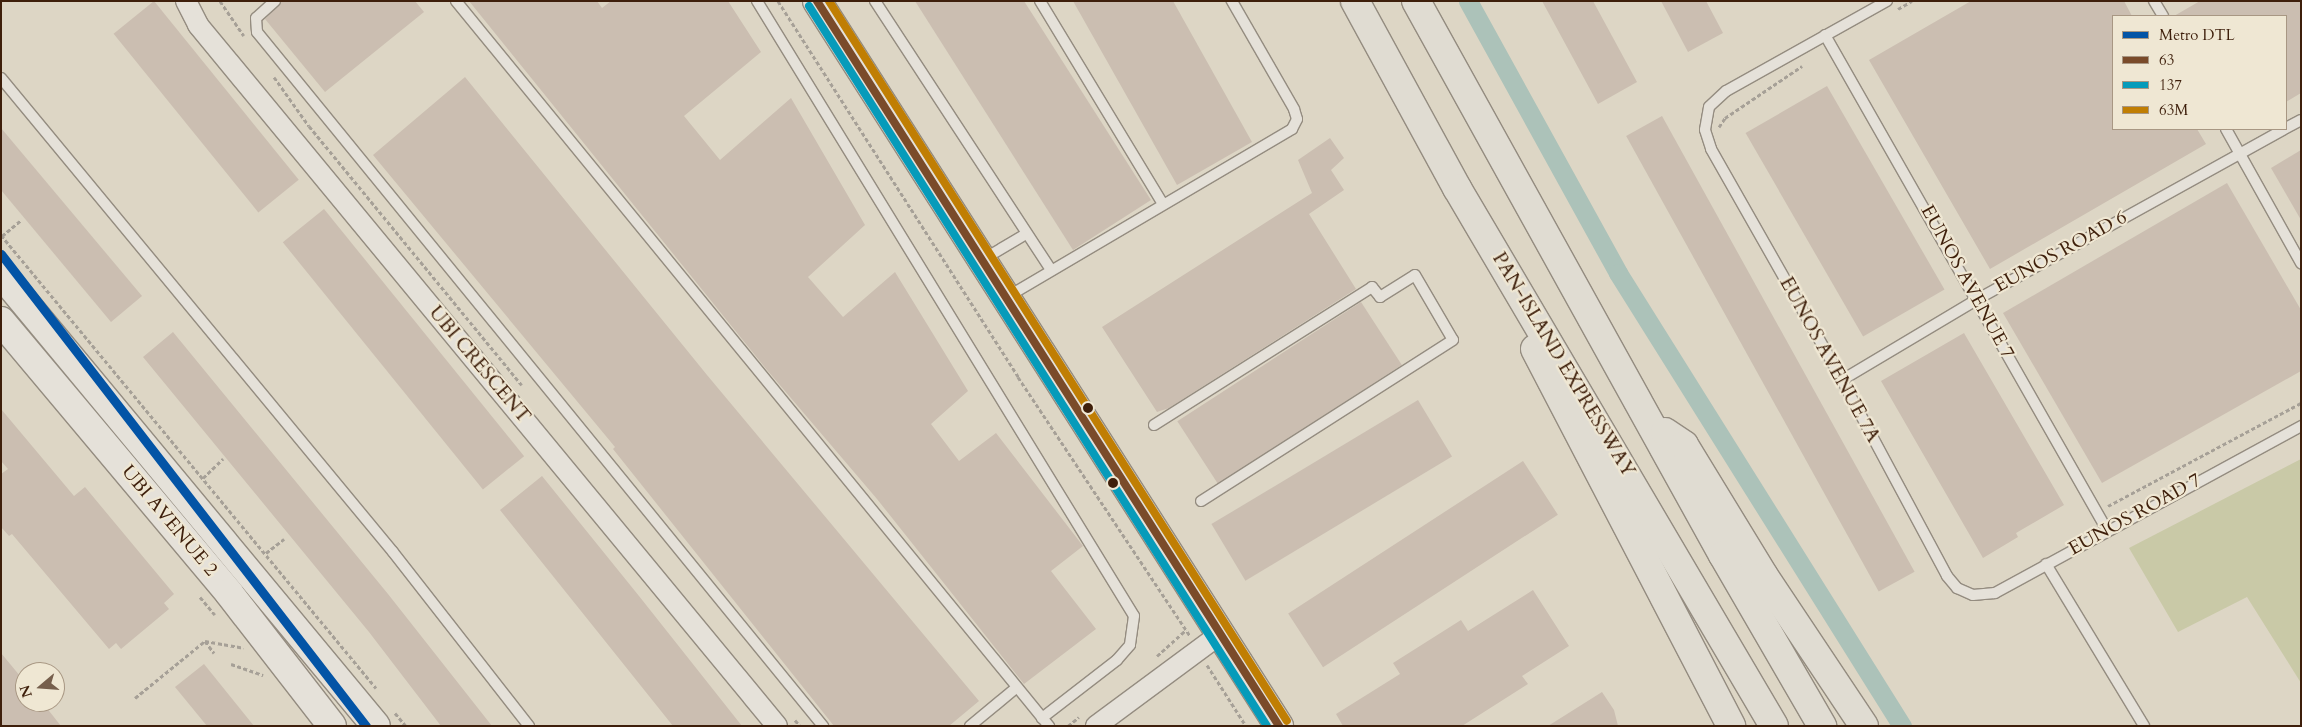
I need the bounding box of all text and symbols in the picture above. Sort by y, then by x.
legend [2112,15,2287,130]
text: Metro DTL [2159,25,2235,45]
text: 63 [2159,50,2174,70]
text: 137 [2159,75,2182,95]
text: 63M [2159,100,2189,120]
street label: EUNOS AVENUE 7 [1915,201,2019,363]
street label: EUNOS ROAD 6 [1991,206,2131,298]
street label: PAN-ISLAND EXPRESSWAY [1487,249,1639,481]
street label: EUNOS AVENUE 7A [1774,273,1884,447]
street label: UBI CRESCENT [424,302,534,428]
unlabelled marker [1083,403,1093,413]
street label: UBI AVENUE 2 [116,461,222,581]
street label: EUNOS ROAD 7 [2065,469,2205,561]
unlabelled marker [1108,478,1118,488]
north arrow [15,662,65,712]
text: N [15,683,37,700]

